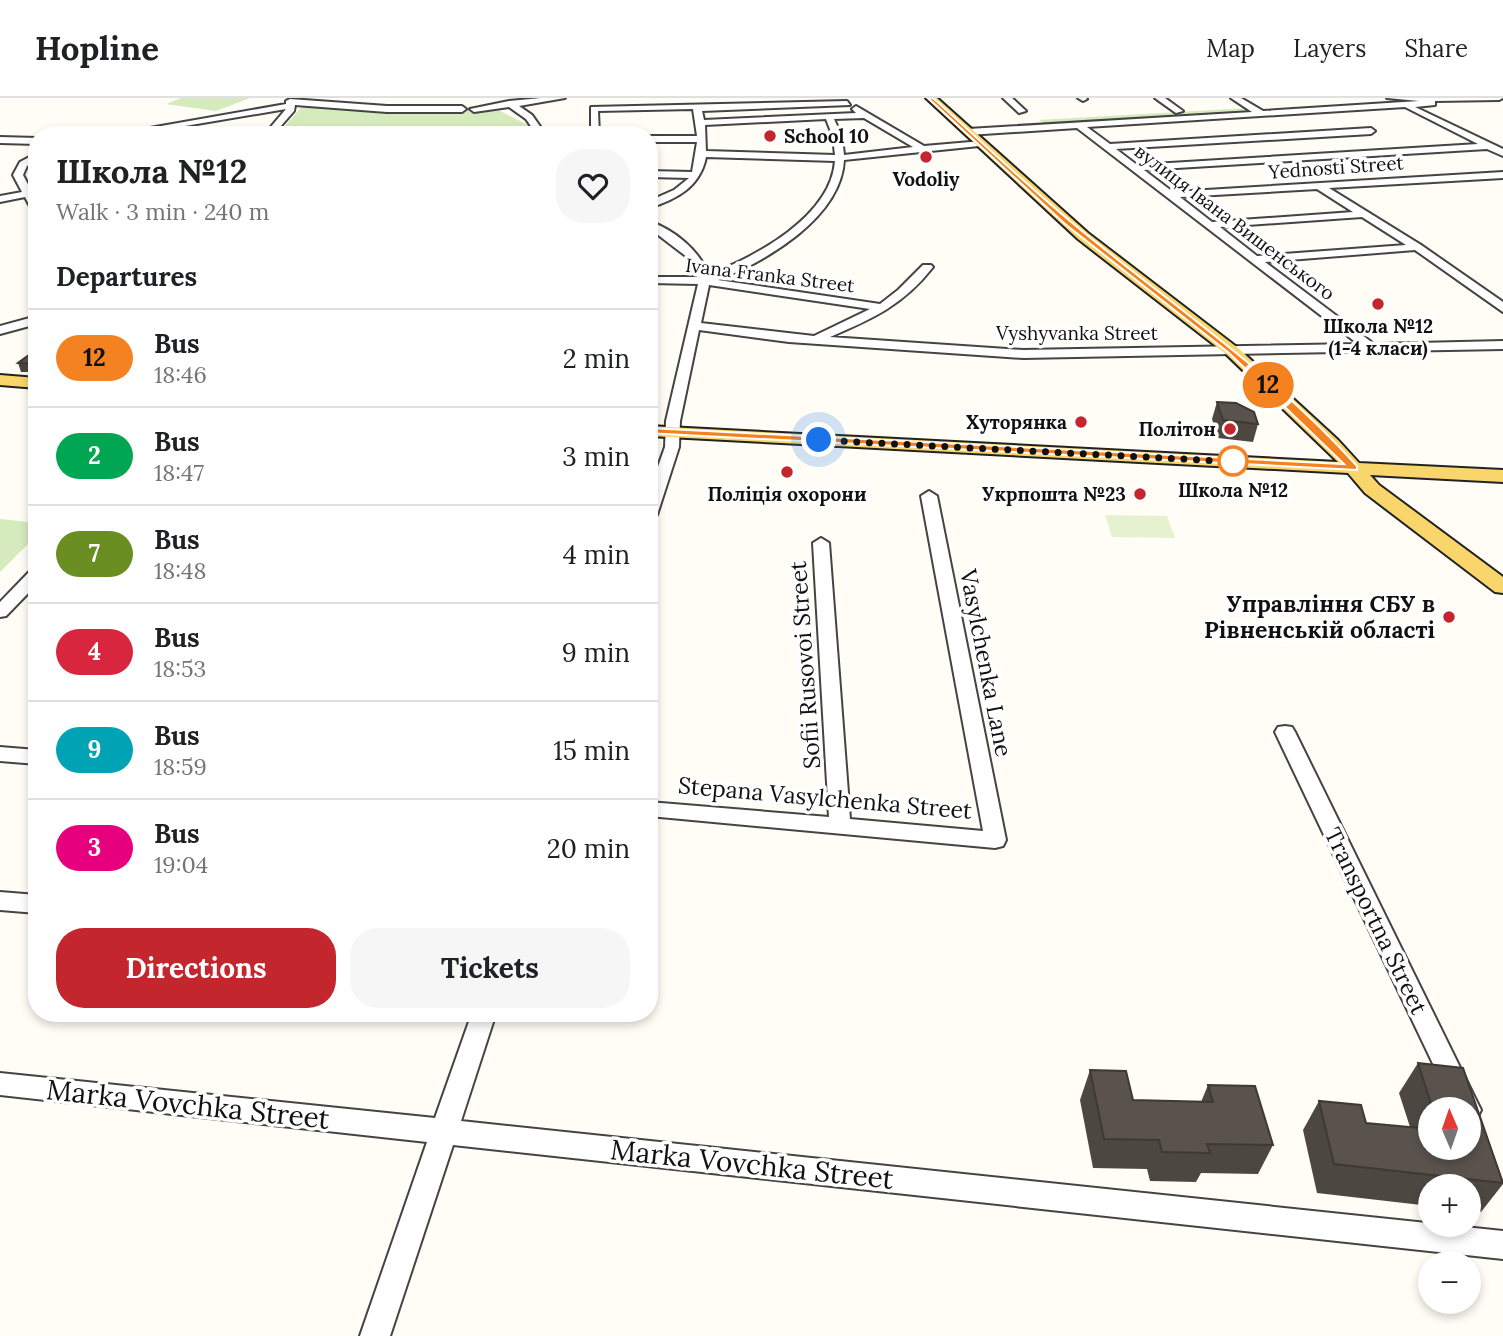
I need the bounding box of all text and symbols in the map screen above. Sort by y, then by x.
text: Hopline [35,27,159,69]
text: Map [1206,33,1255,64]
text: Layers [1293,33,1366,64]
text: Share [1404,33,1468,64]
place label: School 10 [784,124,869,148]
marker: School 10 [762,128,778,144]
street label: вулиця Івана Вишенського [1130,139,1340,305]
button: heart [556,149,630,223]
marker: Vodoliy [918,149,934,165]
text: Школа №12 [56,150,247,192]
street label: Yednosti Street [1266,150,1405,184]
place label: Vodoliy [892,167,960,191]
text: Walk · 3 min · 240 m [56,197,269,226]
street label: Ivana Franka Street [684,253,857,297]
text: Departures [56,260,197,293]
marker: Школа №12 (1-4 класи) [1370,296,1386,312]
place label: Школа №12 (1-4 класи) [1323,314,1433,361]
street label: Vyshyvanka Street [995,321,1159,345]
text: Bus [154,327,200,360]
text: 12 [83,342,106,373]
text: 2 min [563,342,630,375]
text: 18:46 [154,360,207,389]
line badge: 12 [1236,362,1300,408]
text: 12 [1257,369,1279,400]
place label: Хуторянка [966,410,1067,434]
marker: Хуторянка [1073,414,1089,430]
place label: Політон [1138,417,1216,441]
marker: Політон [1222,421,1238,437]
your location [801,422,836,457]
text: Bus [154,425,200,458]
text: 2 [88,440,101,471]
text: 3 min [562,440,630,473]
marker: Школа №12 [1218,446,1248,476]
text: 18:47 [154,458,204,487]
marker: Поліцiя охорони [779,464,795,480]
place label: Школа №12 [1178,478,1288,502]
place label: Поліцiя охорони [708,482,866,506]
place label: Укрпошта №23 [982,482,1126,506]
marker: Укрпошта №23 [1132,486,1148,502]
text: Bus [154,523,200,556]
text: 7 [89,538,100,569]
text: 4 min [563,538,630,571]
text: 18:48 [154,556,206,585]
street label: Sofii Rusovoi Street [783,560,826,770]
street label: Vasylchenka Lane [954,566,1019,759]
place label: Управління СБУ в Рівненській області [1204,589,1435,644]
marker: Управління СБУ в Рівненській області [1441,609,1457,625]
text: Bus [154,621,200,654]
text: 4 [88,636,101,667]
text: 9 min [562,636,630,669]
text: 18:53 [154,654,206,683]
text: Bus [154,719,200,752]
text: 9 [88,734,101,765]
text: 15 min [553,734,630,767]
text: 18:59 [154,752,207,781]
street label: Stepana Vasylchenka Street [677,770,973,825]
text: Bus [154,817,200,850]
street label: Transportna Street [1319,823,1434,1019]
text: 3 [88,832,101,863]
text: 20 min [547,832,630,865]
text: 19:04 [154,850,208,879]
button: Directions [56,928,336,1008]
button: Tickets [350,928,630,1008]
street label: Marka Vovchka Street [45,1071,331,1137]
north arrow [1418,1097,1480,1160]
map controls [1418,1097,1481,1314]
street label: Marka Vovchka Street [609,1131,895,1197]
button: + [1418,1174,1481,1237]
button: − [1418,1251,1481,1314]

